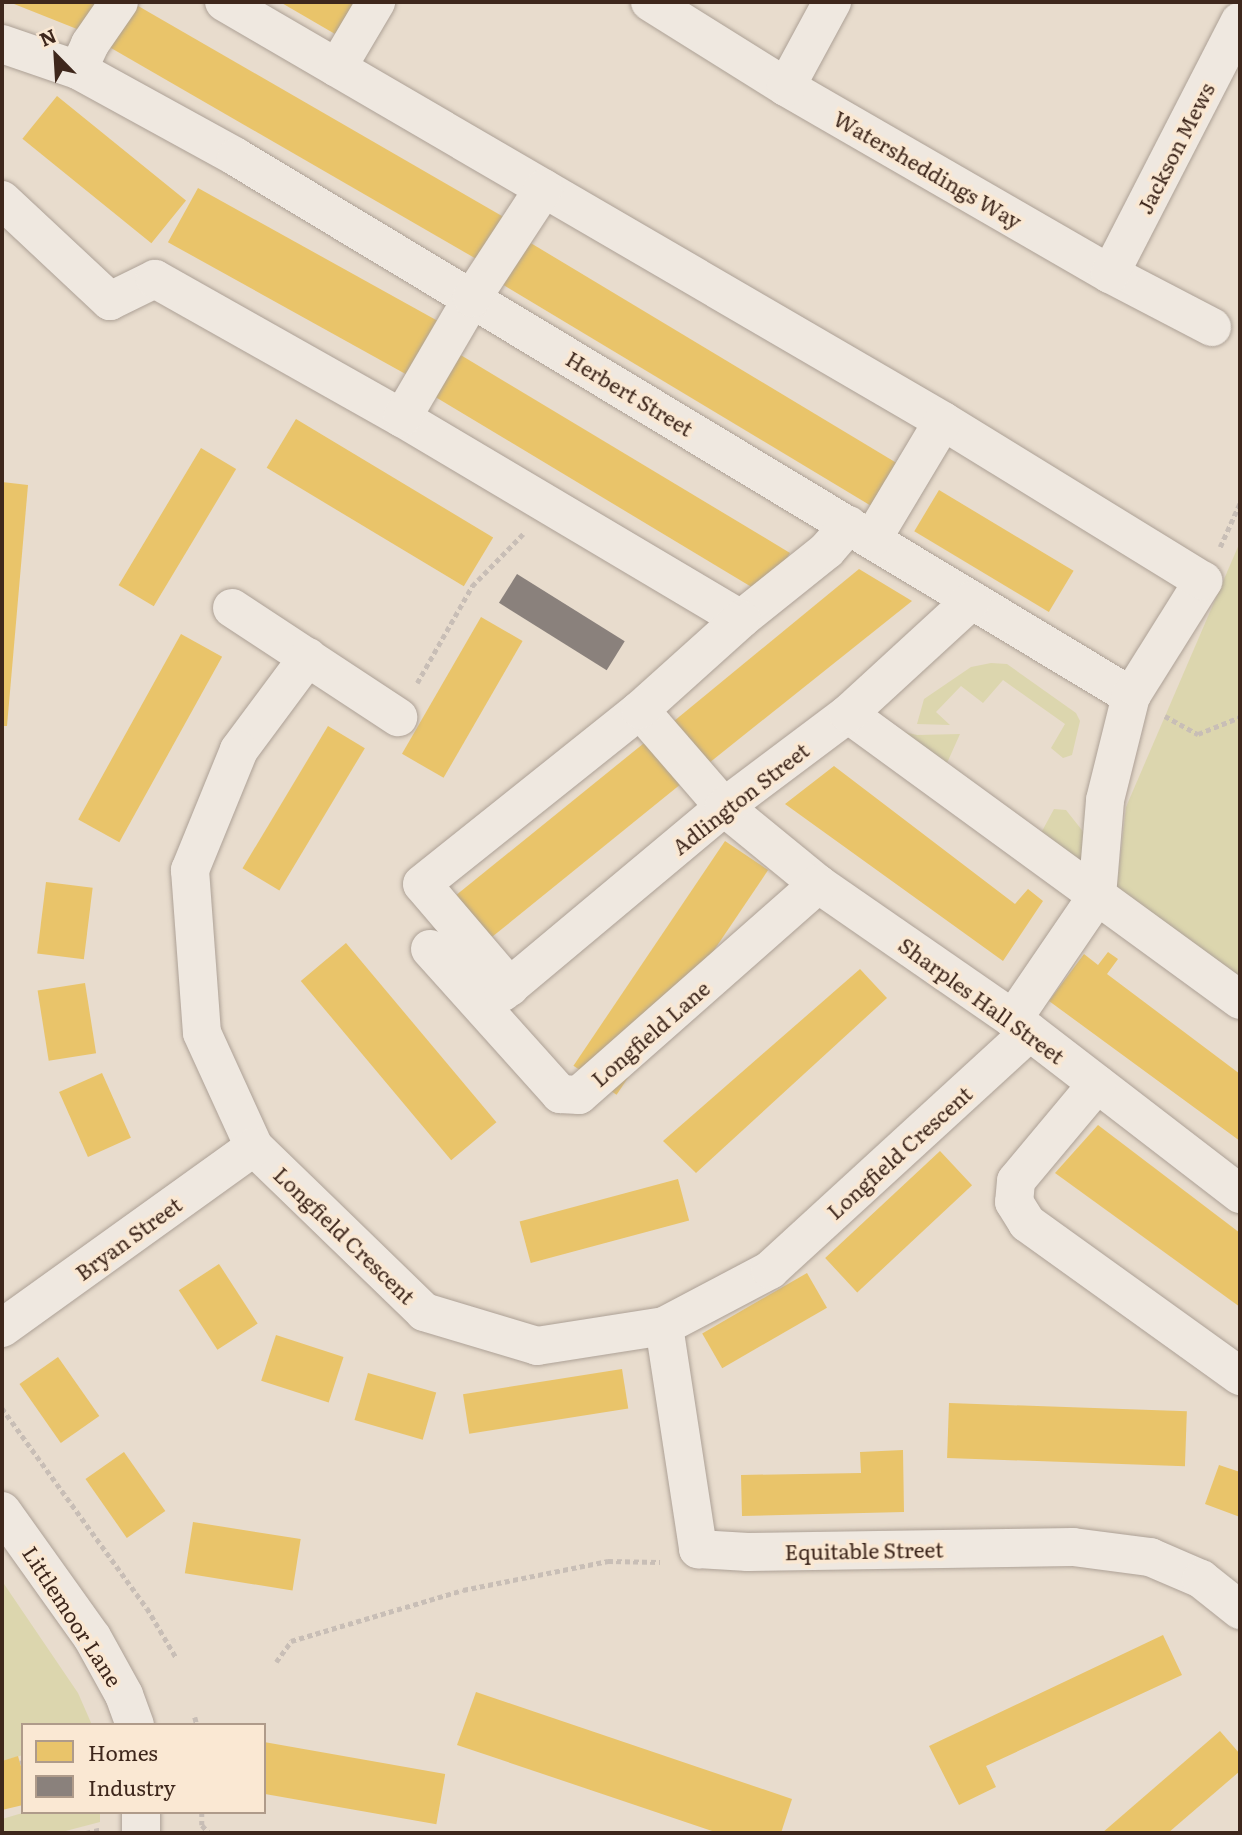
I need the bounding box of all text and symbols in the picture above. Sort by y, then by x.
north arrow [21,21,91,91]
text: N [34,21,60,53]
street label: Jackson Mews [1131,78,1219,218]
street label: Watersheddings Way [830,105,1026,233]
street label: Herbert Street [562,345,698,441]
street label: Adlington Street [667,737,813,859]
street label: Sharples Hall Street [894,931,1070,1069]
street label: Longfield Lane [586,975,714,1091]
street label: Longfield Crescent [821,1080,977,1224]
street label: Longfield Crescent [269,1161,421,1309]
street label: Bryan Street [70,1191,186,1285]
street label: Equitable Street [784,1536,944,1564]
street label: Littlemoor Lane [18,1541,128,1691]
legend [21,1723,266,1814]
text: Homes [88,1736,158,1767]
text: Industry [88,1771,176,1802]

